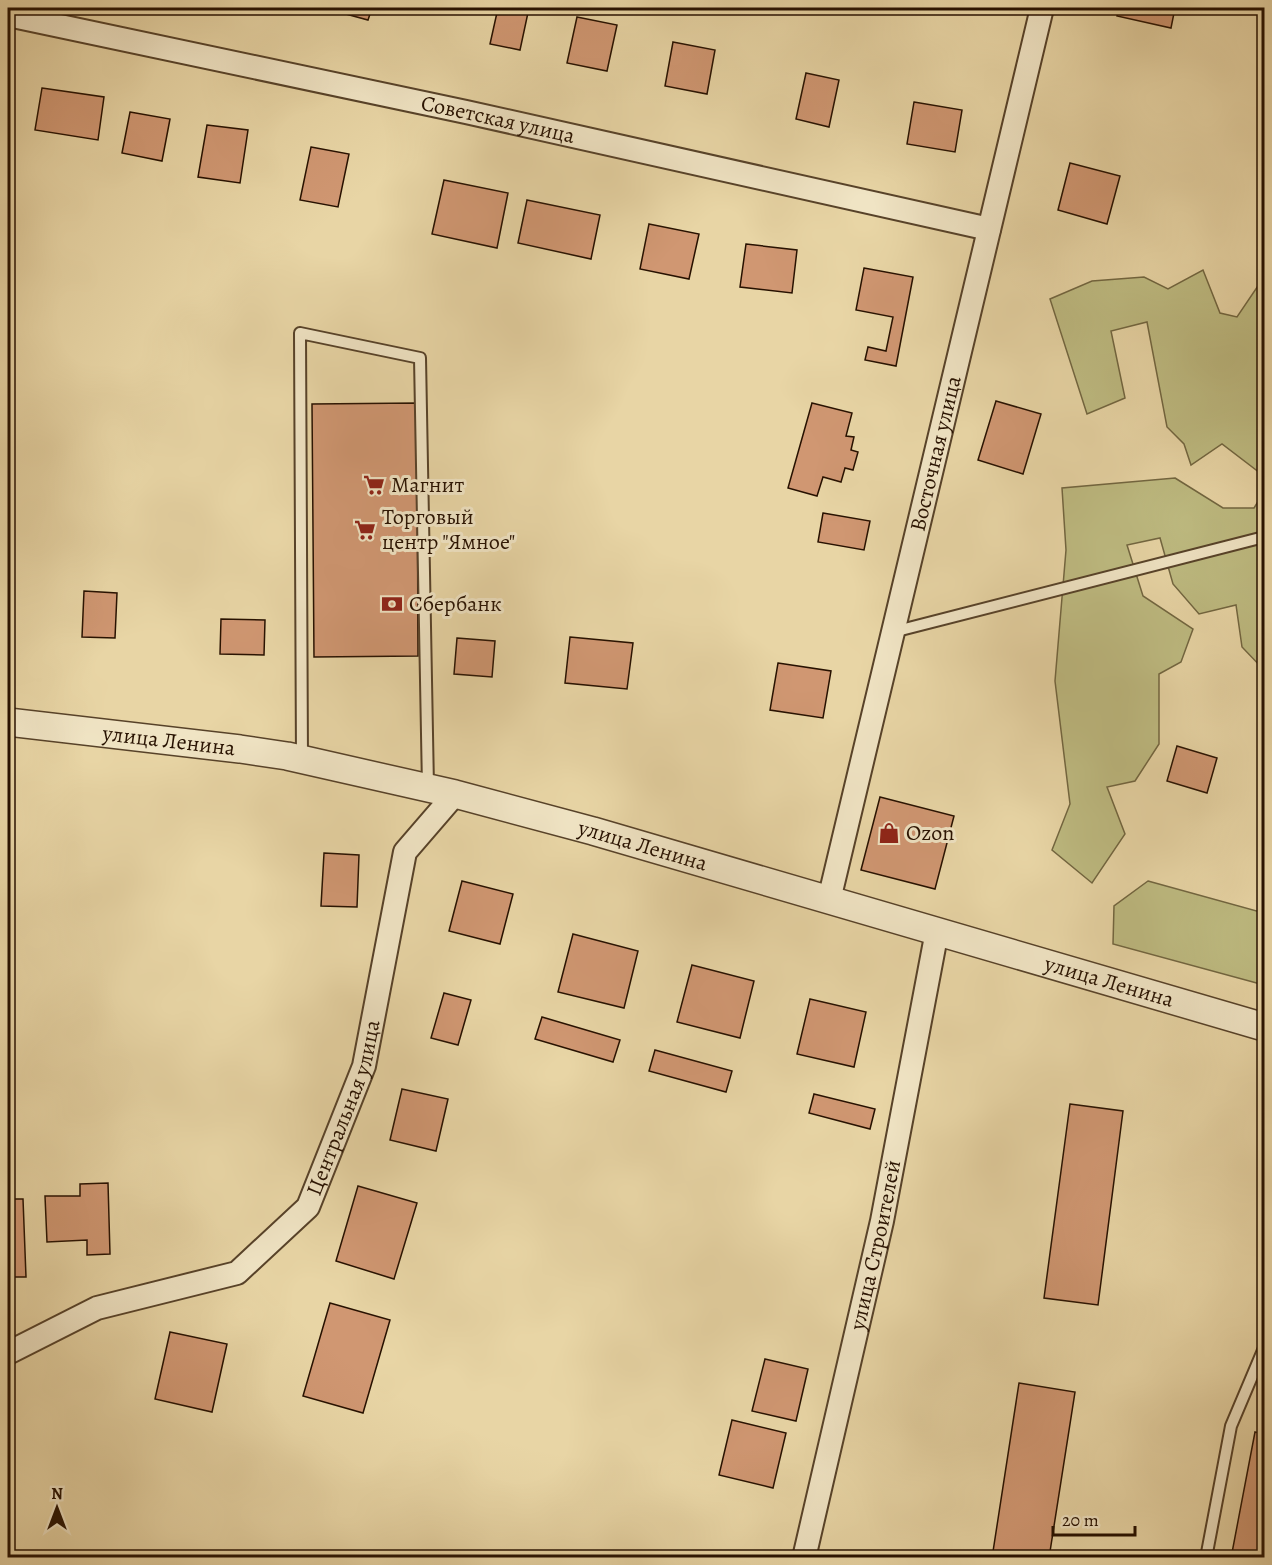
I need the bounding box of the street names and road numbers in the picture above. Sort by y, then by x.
street label: Советская улица [418,88,579,151]
street label: Восточная улица [903,372,969,534]
street label: улица Ленина [100,718,238,763]
street label: улица Ленина [574,812,712,879]
street label: улица Ленина [1040,948,1178,1015]
street label: Центральная улица [299,1016,388,1200]
street label: улица Строителей [842,1157,908,1334]

